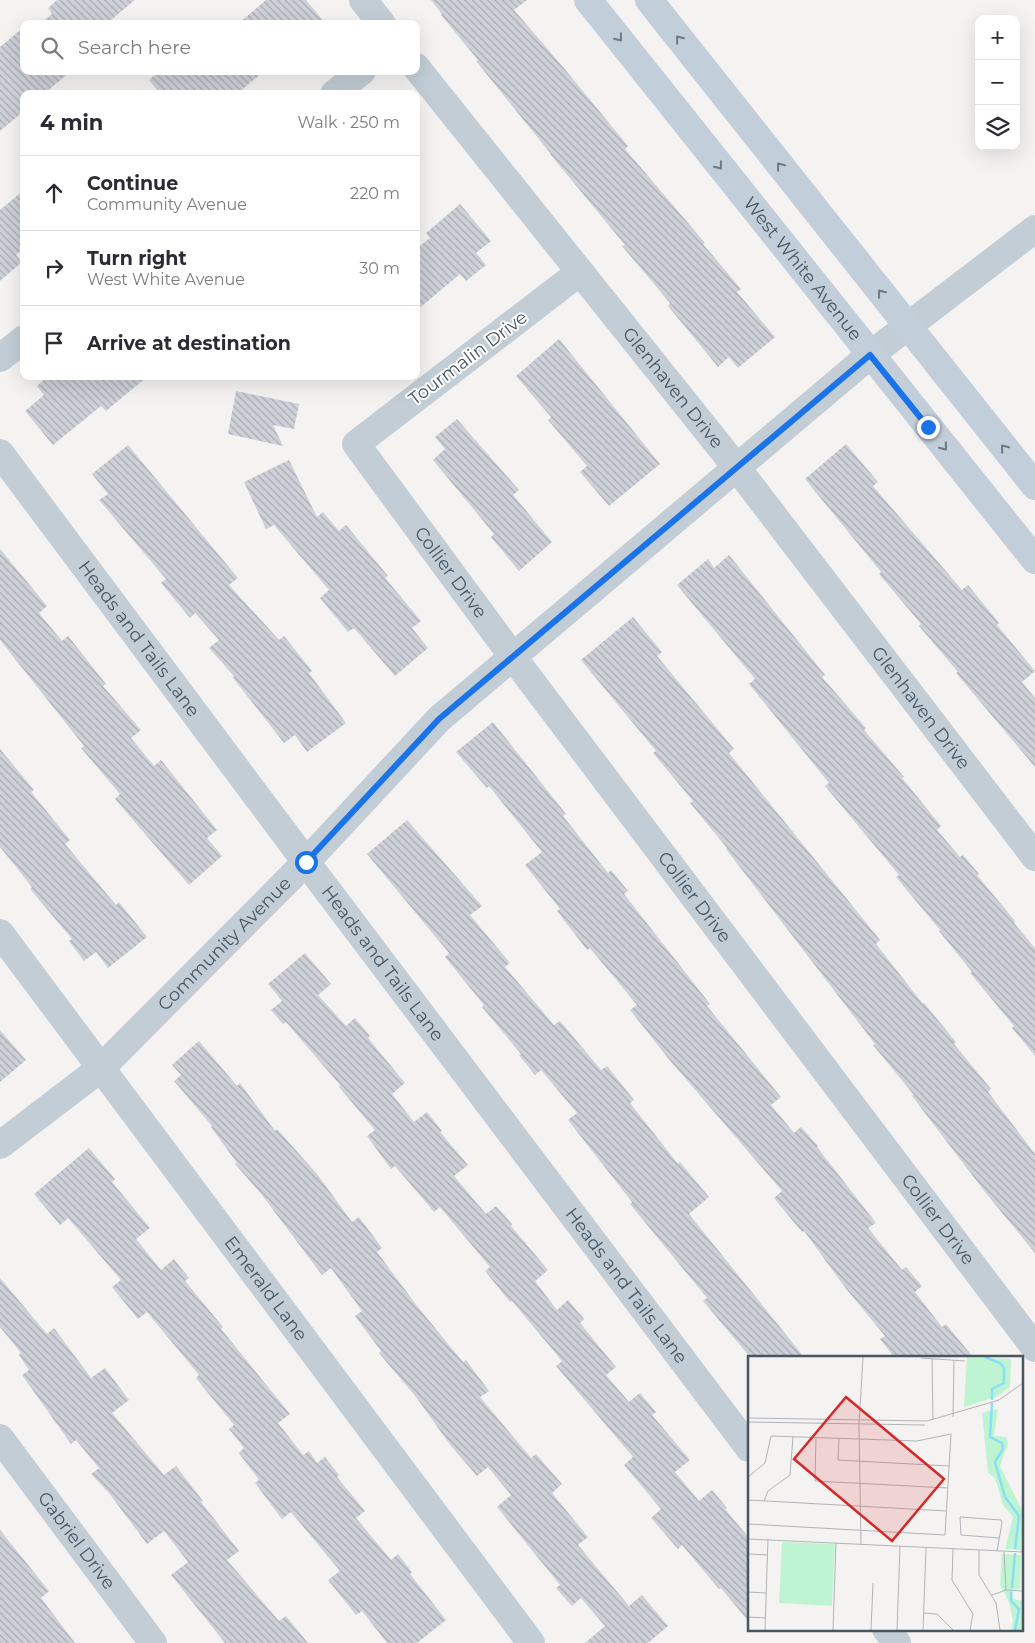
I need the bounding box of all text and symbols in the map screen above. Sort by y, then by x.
map controls [975,15,1020,150]
button: + [975,15,1020,60]
search box [20,20,420,75]
one-way arrow [613,32,621,41]
icon: search [38,34,66,62]
one-way arrow [676,35,685,44]
text: Search here [78,36,191,59]
button: − [975,60,1020,105]
button: layers [975,105,1020,150]
text: 4 min [40,110,103,135]
text: Walk · 250 m [297,113,400,132]
one-way arrow [714,160,723,169]
one-way arrow [778,163,786,172]
text: Continue [87,172,178,195]
icon: ahead [40,179,68,207]
text: 220 m [350,184,400,203]
street label: West White Avenue [739,193,867,345]
text: Community Avenue [87,195,247,214]
text: Turn right [87,247,187,270]
icon: right [40,254,68,282]
text: 30 m [359,259,400,278]
text: West White Avenue [87,270,245,289]
one-way arrow [878,290,887,299]
street label: Tourmalin Drive [404,306,532,410]
street label: Glenhaven Drive [618,323,728,453]
icon: arrive [40,329,68,357]
text: Arrive at destination [87,332,291,355]
route end [917,416,940,439]
one-way arrow [939,441,947,450]
one-way arrow [1002,445,1010,454]
street label: Collier Drive [410,522,492,623]
street label: Heads and Tails Lane [73,556,205,721]
street label: Glenhaven Drive [867,642,975,774]
street label: Collier Drive [653,847,736,947]
route start [295,851,318,874]
street label: Community Avenue [153,872,296,1016]
street label: Heads and Tails Lane [317,881,449,1046]
street label: Collier Drive [897,1170,979,1269]
street label: Heads and Tails Lane [560,1204,692,1368]
street label: Emerald Lane [220,1232,312,1345]
inset map [748,1356,1022,1630]
street label: Gabriel Drive [33,1487,120,1594]

